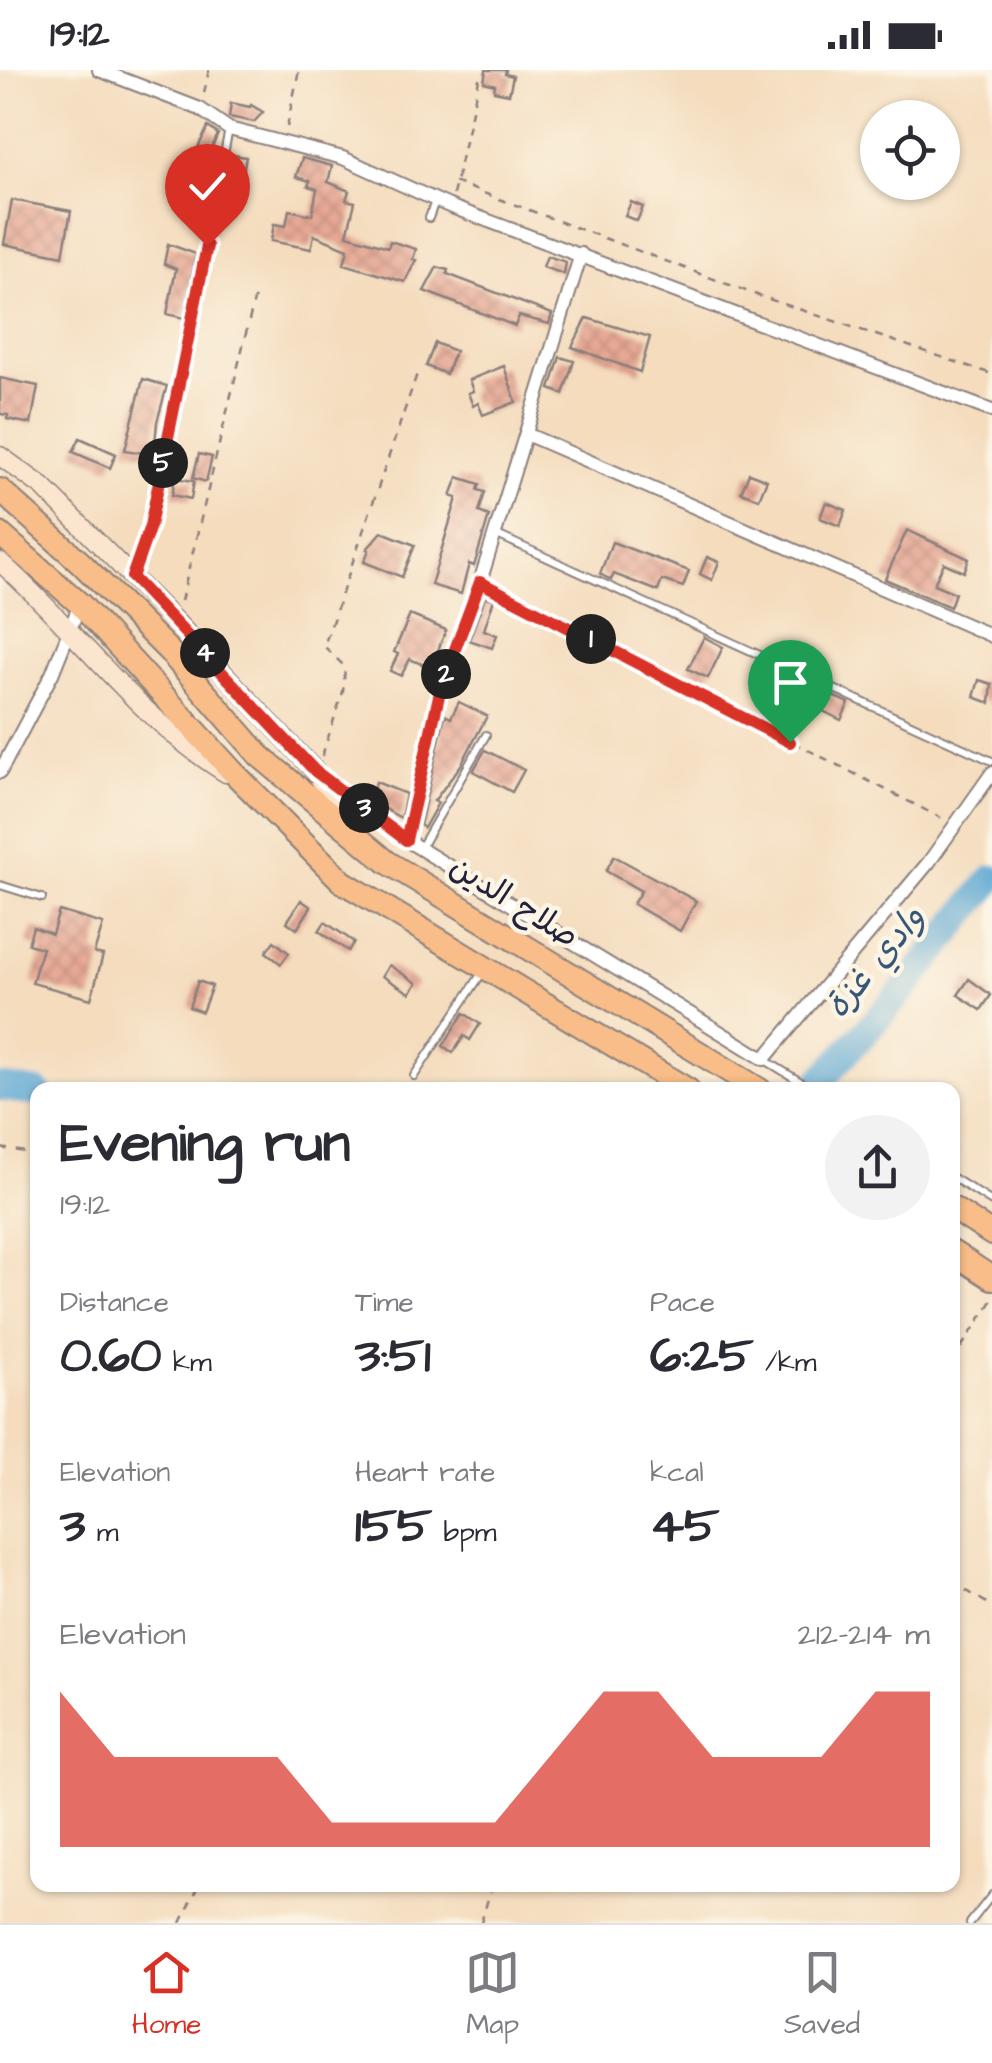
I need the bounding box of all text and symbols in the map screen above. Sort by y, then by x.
text: 19:12 [50,9,109,61]
map controls [860,100,960,200]
button: locate [860,100,960,200]
pin [165,144,250,247]
icon: check [180,159,235,214]
pin: 5 [138,438,188,488]
text: 5 [153,443,173,482]
pin: 1 [566,614,616,664]
text: 1 [589,619,593,658]
pin: 4 [180,628,230,678]
text: 4 [195,633,215,672]
pin [748,640,833,743]
pin: 2 [421,649,471,699]
text: 2 [438,654,454,693]
icon: arrive [763,655,818,710]
pin: 3 [339,783,389,833]
text: 3 [357,788,371,827]
street label: صلاح الدين [441,845,587,959]
water label: وادي غزة [813,895,937,1029]
text: Evening run [60,1106,350,1182]
button: share [825,1115,930,1220]
text: 19:12 [60,1182,110,1227]
text: Distance [60,1283,169,1322]
text: Time [355,1283,414,1322]
text: Pace [650,1283,715,1322]
text: 0.60 [60,1322,161,1391]
text: 3:51 [355,1322,431,1391]
text: 6:25 [650,1322,754,1391]
text: km [161,1343,212,1382]
text: /km [754,1343,817,1382]
text: Elevation [60,1453,170,1492]
text: Heart rate [355,1453,496,1492]
text: kcal [650,1453,704,1492]
text: 3 [60,1492,85,1561]
text: 155 [355,1492,432,1561]
text: 45 [650,1492,719,1561]
text: m [85,1513,118,1552]
text: bpm [432,1513,497,1552]
text: Elevation [60,1612,186,1657]
text: 212–214 m [797,1612,930,1657]
tab: Home [132,1945,202,2044]
tab: Map [465,1945,520,2044]
tab: Saved [784,1945,860,2044]

